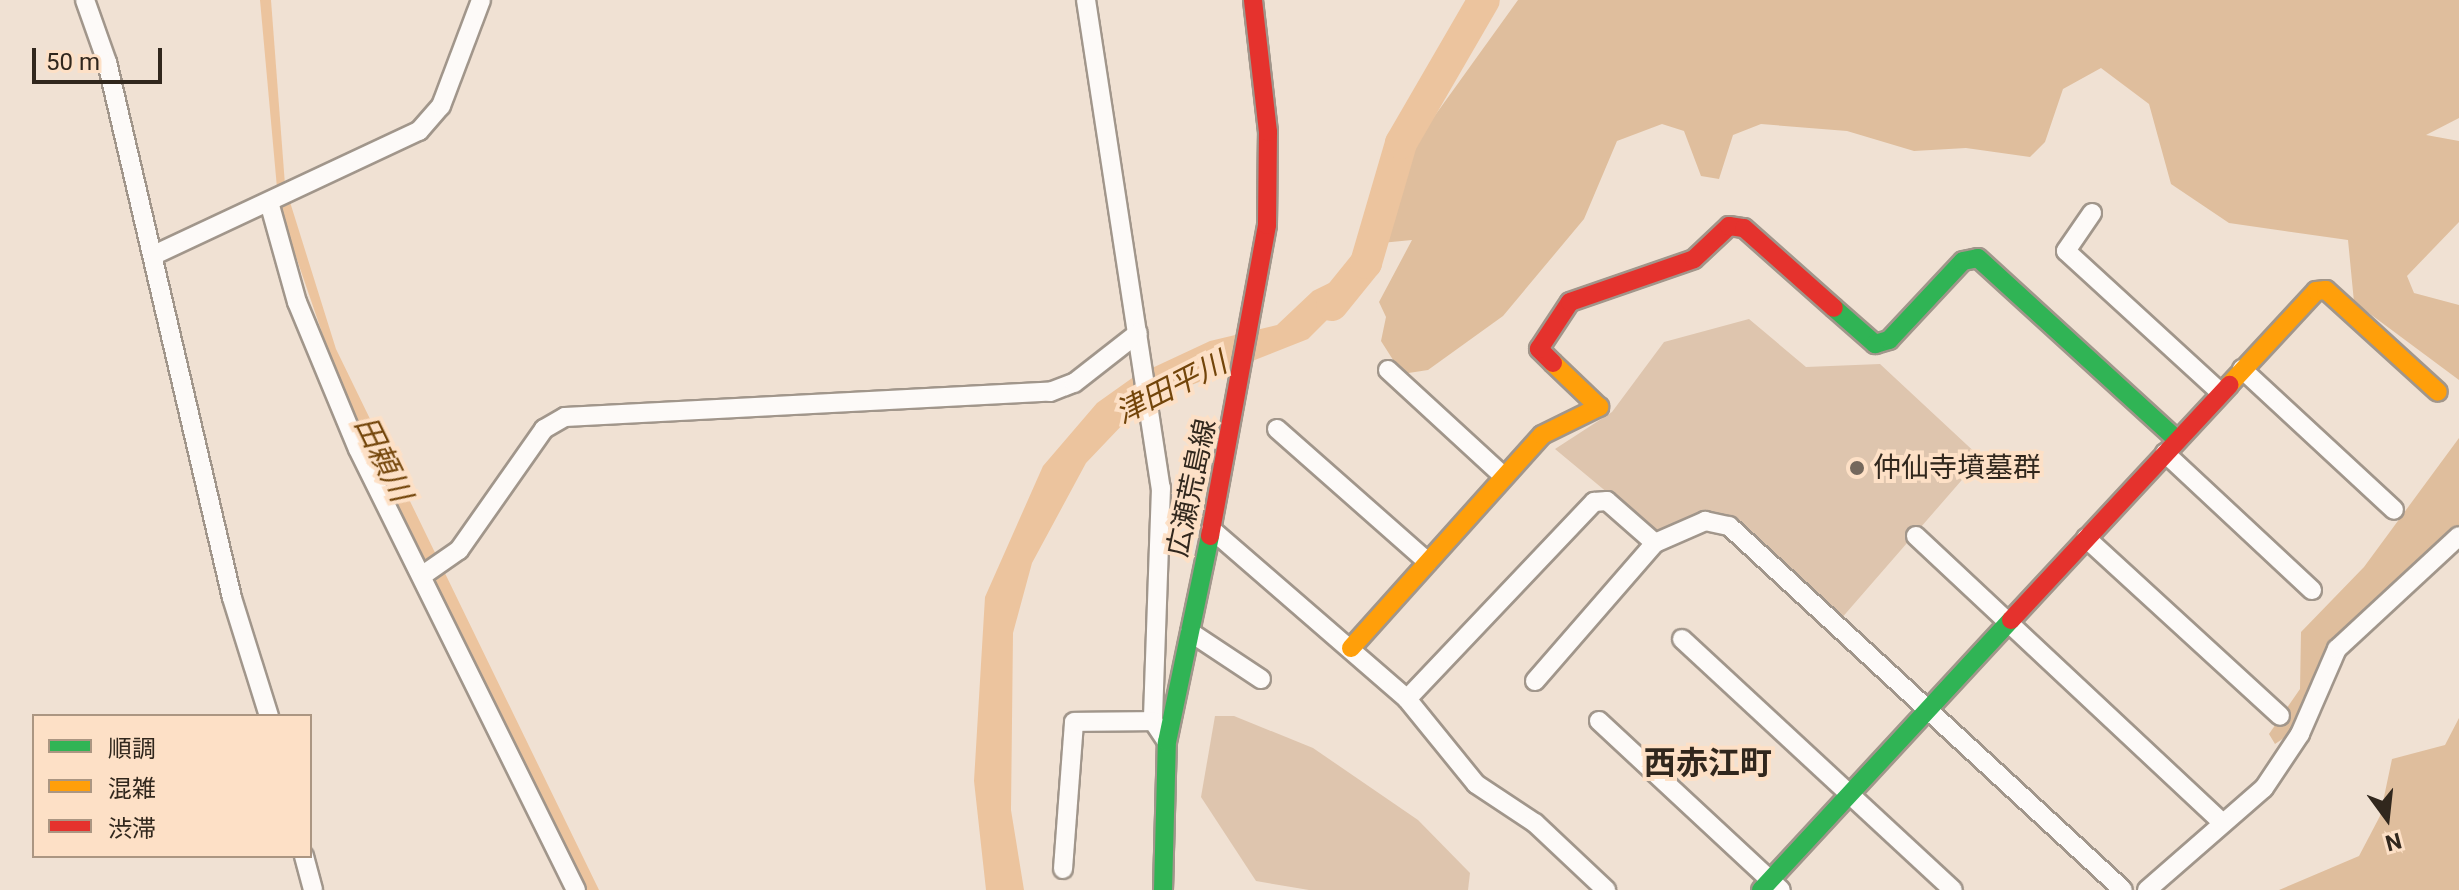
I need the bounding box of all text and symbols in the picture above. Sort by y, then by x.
scale bar [36,32,166,82]
text: 50 m [46,48,100,76]
water label: 津田平川 [1109,345,1233,431]
water label: 田頼川 [347,411,419,507]
street label: 広瀬荒島線 [1161,416,1223,560]
place label: 仲仙寺墳墓群 [1873,451,2041,485]
marker: 仲仙寺墳墓群 [1848,459,1866,477]
legend [32,714,312,858]
text: 順調 [108,735,156,763]
district label: 西赤江町 [1644,744,1772,782]
text: 混雑 [108,775,156,803]
north arrow [2347,778,2427,858]
text: 渋滞 [108,815,156,843]
text: N [2383,828,2404,856]

